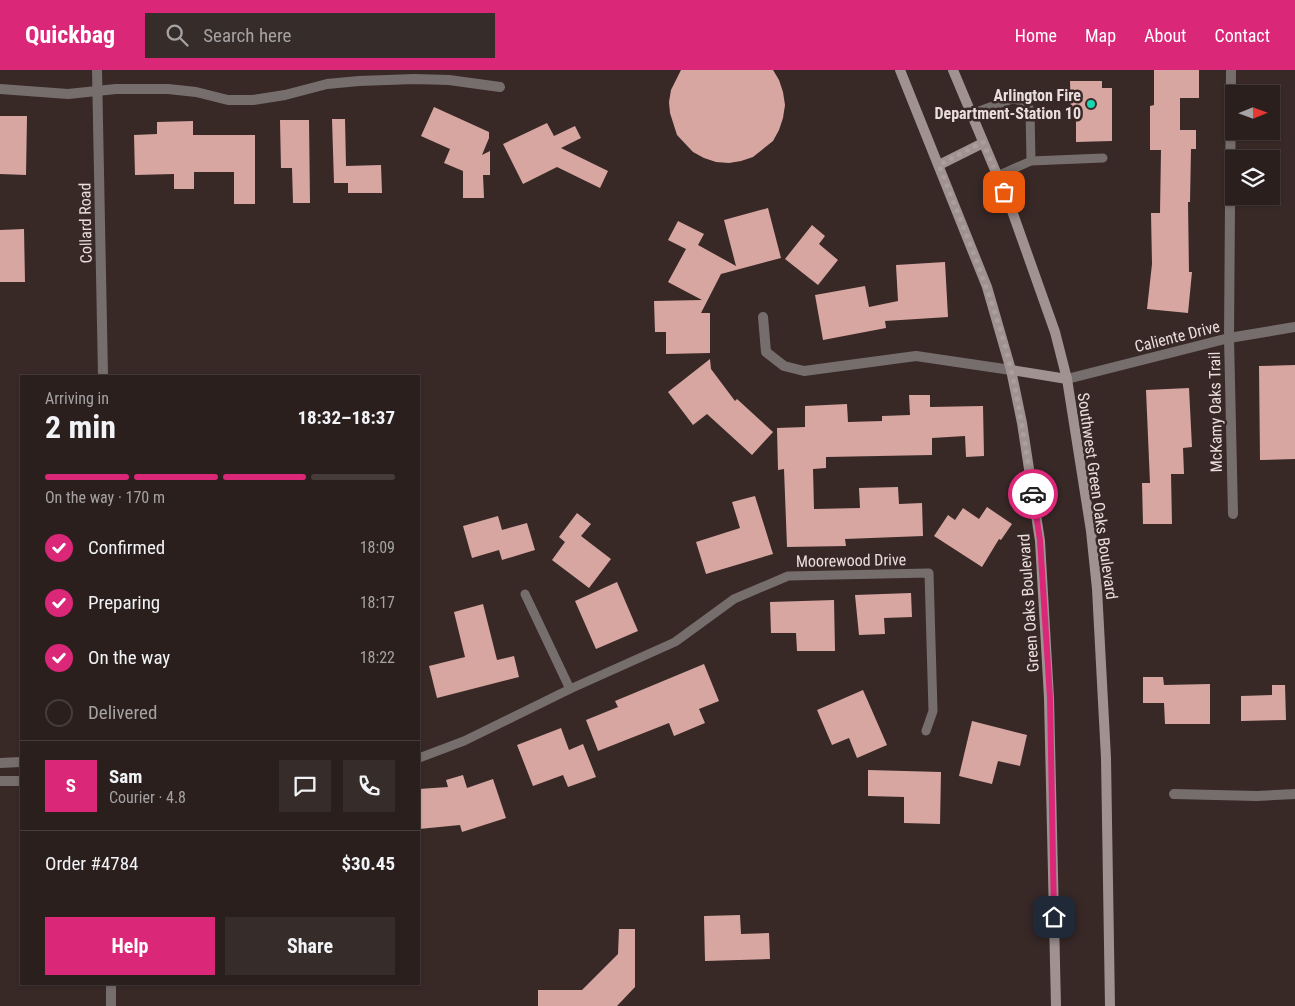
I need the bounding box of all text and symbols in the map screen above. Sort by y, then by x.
search box [145,13,495,58]
text: Quickbag [25,21,115,49]
icon: search [163,21,191,49]
text: Search here [203,24,292,47]
text: Home [1015,25,1057,46]
text: Map [1085,25,1116,46]
text: About [1144,25,1186,46]
text: Contact [1214,25,1270,46]
north arrow [1225,85,1280,140]
map controls [1225,85,1280,205]
place label: Arlington Fire Department-Station 10 [934,86,1081,123]
marker: Arlington Fire Department-Station 10 [1085,98,1097,110]
button: layers [1225,150,1280,205]
pin [983,171,1025,213]
icon: bag [990,178,1018,206]
street label: Collard Road [75,183,96,263]
street label: Caliente Drive [1133,317,1222,356]
street label: McKamy Oaks Trail [1205,351,1226,473]
text: Arriving in [45,389,109,408]
street label: Southwest Green Oaks Boulevard [1074,391,1121,601]
text: 18:32–18:37 [297,406,395,429]
text: 2 min [45,408,116,446]
courier [1008,469,1058,519]
icon: car [1019,480,1047,508]
text: On the way · 170 m [45,488,165,507]
street label: Green Oaks Boulevard [1014,533,1043,673]
icon: check [45,534,73,562]
text: Confirmed [88,536,165,559]
text: 18:09 [360,538,395,557]
street label: Moorewood Drive [796,550,906,571]
icon: check [45,589,73,617]
text: Preparing [88,591,160,614]
text: 18:17 [360,593,395,612]
icon: check [45,644,73,672]
text: On the way [88,646,170,669]
text: 18:22 [360,648,395,667]
text: Delivered [88,701,157,724]
button: chat [279,760,331,812]
button: phone [343,760,395,812]
text: Sam [109,765,142,788]
text: S [66,774,76,797]
text: Courier · 4.8 [109,788,186,807]
text: Order #4784 [45,852,138,875]
text: $30.45 [341,852,395,875]
pin [1033,896,1075,938]
icon: home [1040,903,1068,931]
button: Help [45,917,215,975]
button: Share [225,917,395,975]

